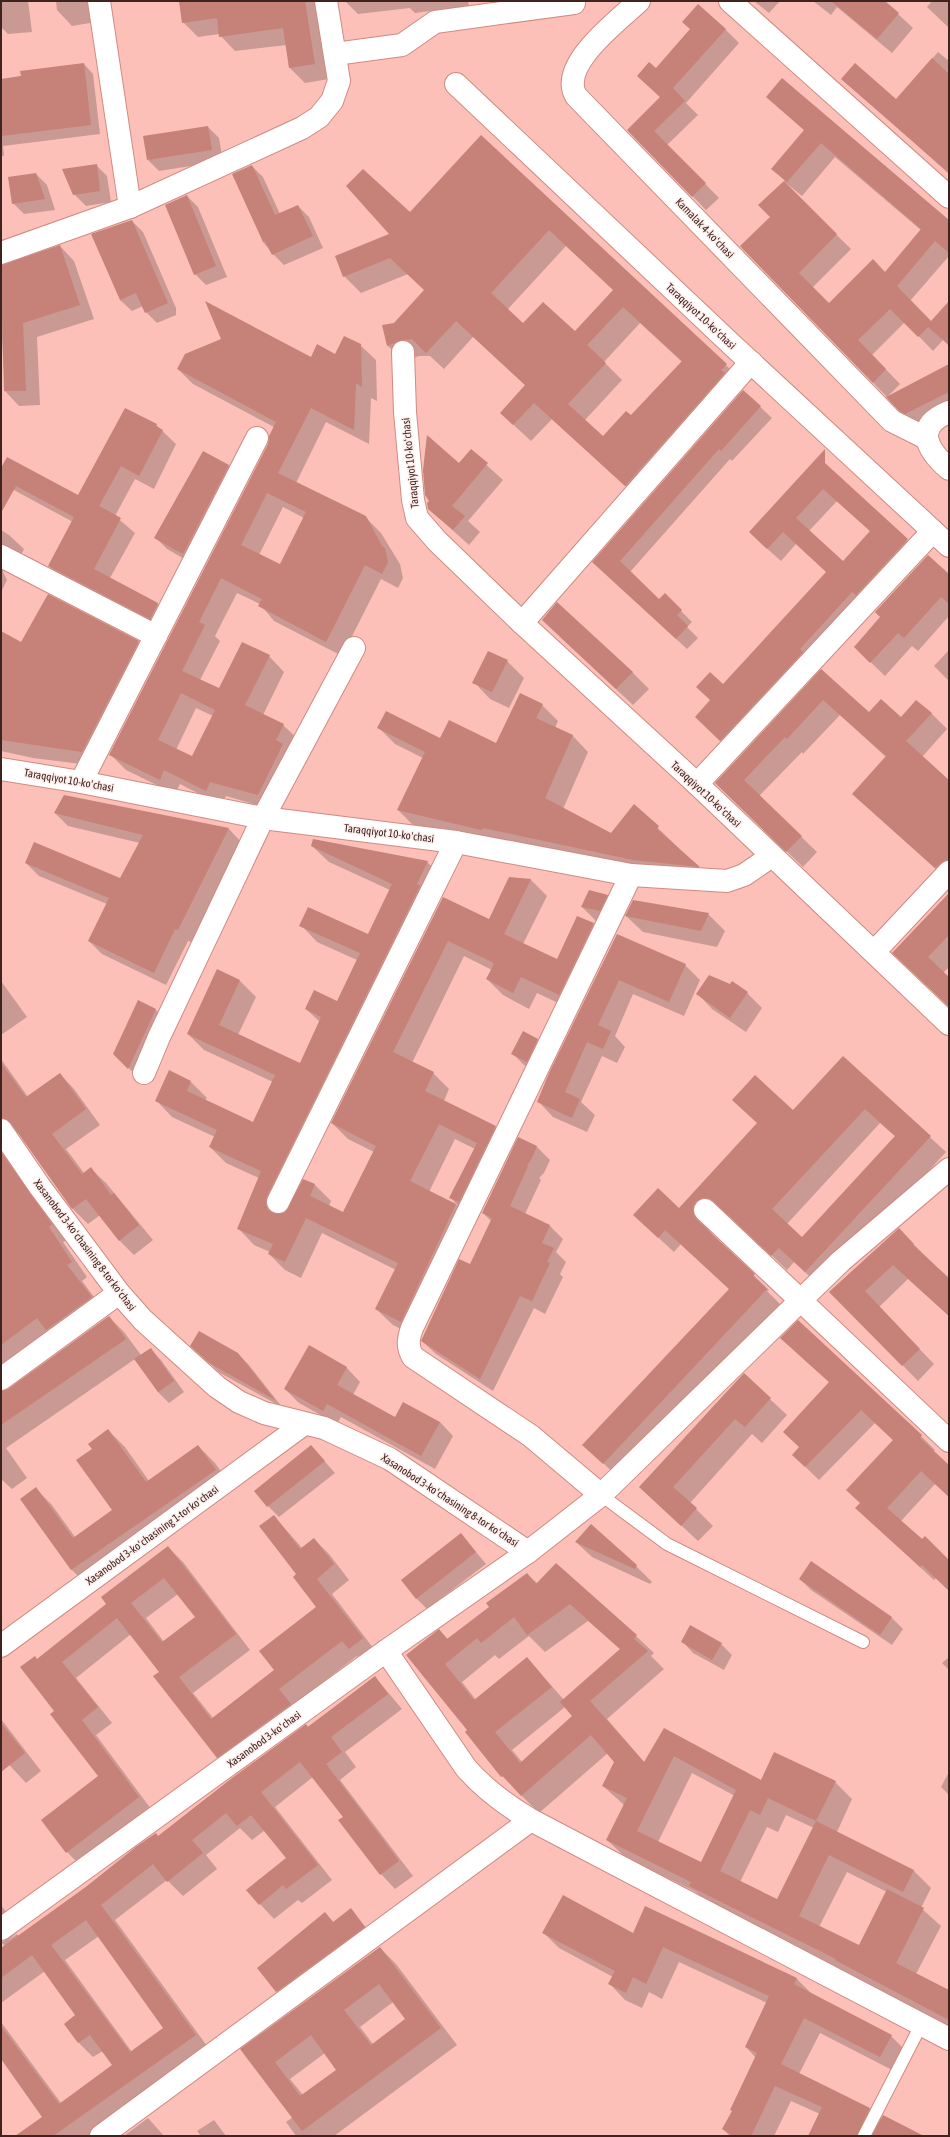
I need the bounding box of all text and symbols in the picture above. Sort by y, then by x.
street label: Kamalak 4-koʻchasi [673,195,737,261]
street label: Taraqqiyot 10-koʻchasi [664,281,738,351]
street label: Taraqqiyot 10-koʻchasi [399,417,421,509]
street label: Taraqqiyot 10-koʻchasi [669,759,743,829]
street label: Taraqqiyot 10-koʻchasi [23,766,115,794]
street label: Taraqqiyot 10-koʻchasi [343,822,435,844]
street label: Xasanobod 3-koʻchasining 8-tor koʻchasi [32,1177,138,1313]
street label: Xasanobod 3-koʻchasining 8-tor koʻchasi [379,1451,521,1549]
street label: Xasanobod 3-koʻchasining 1-tor koʻchasi [83,1483,221,1587]
street label: Xasanobod 3-koʻchasi [225,1708,303,1770]

